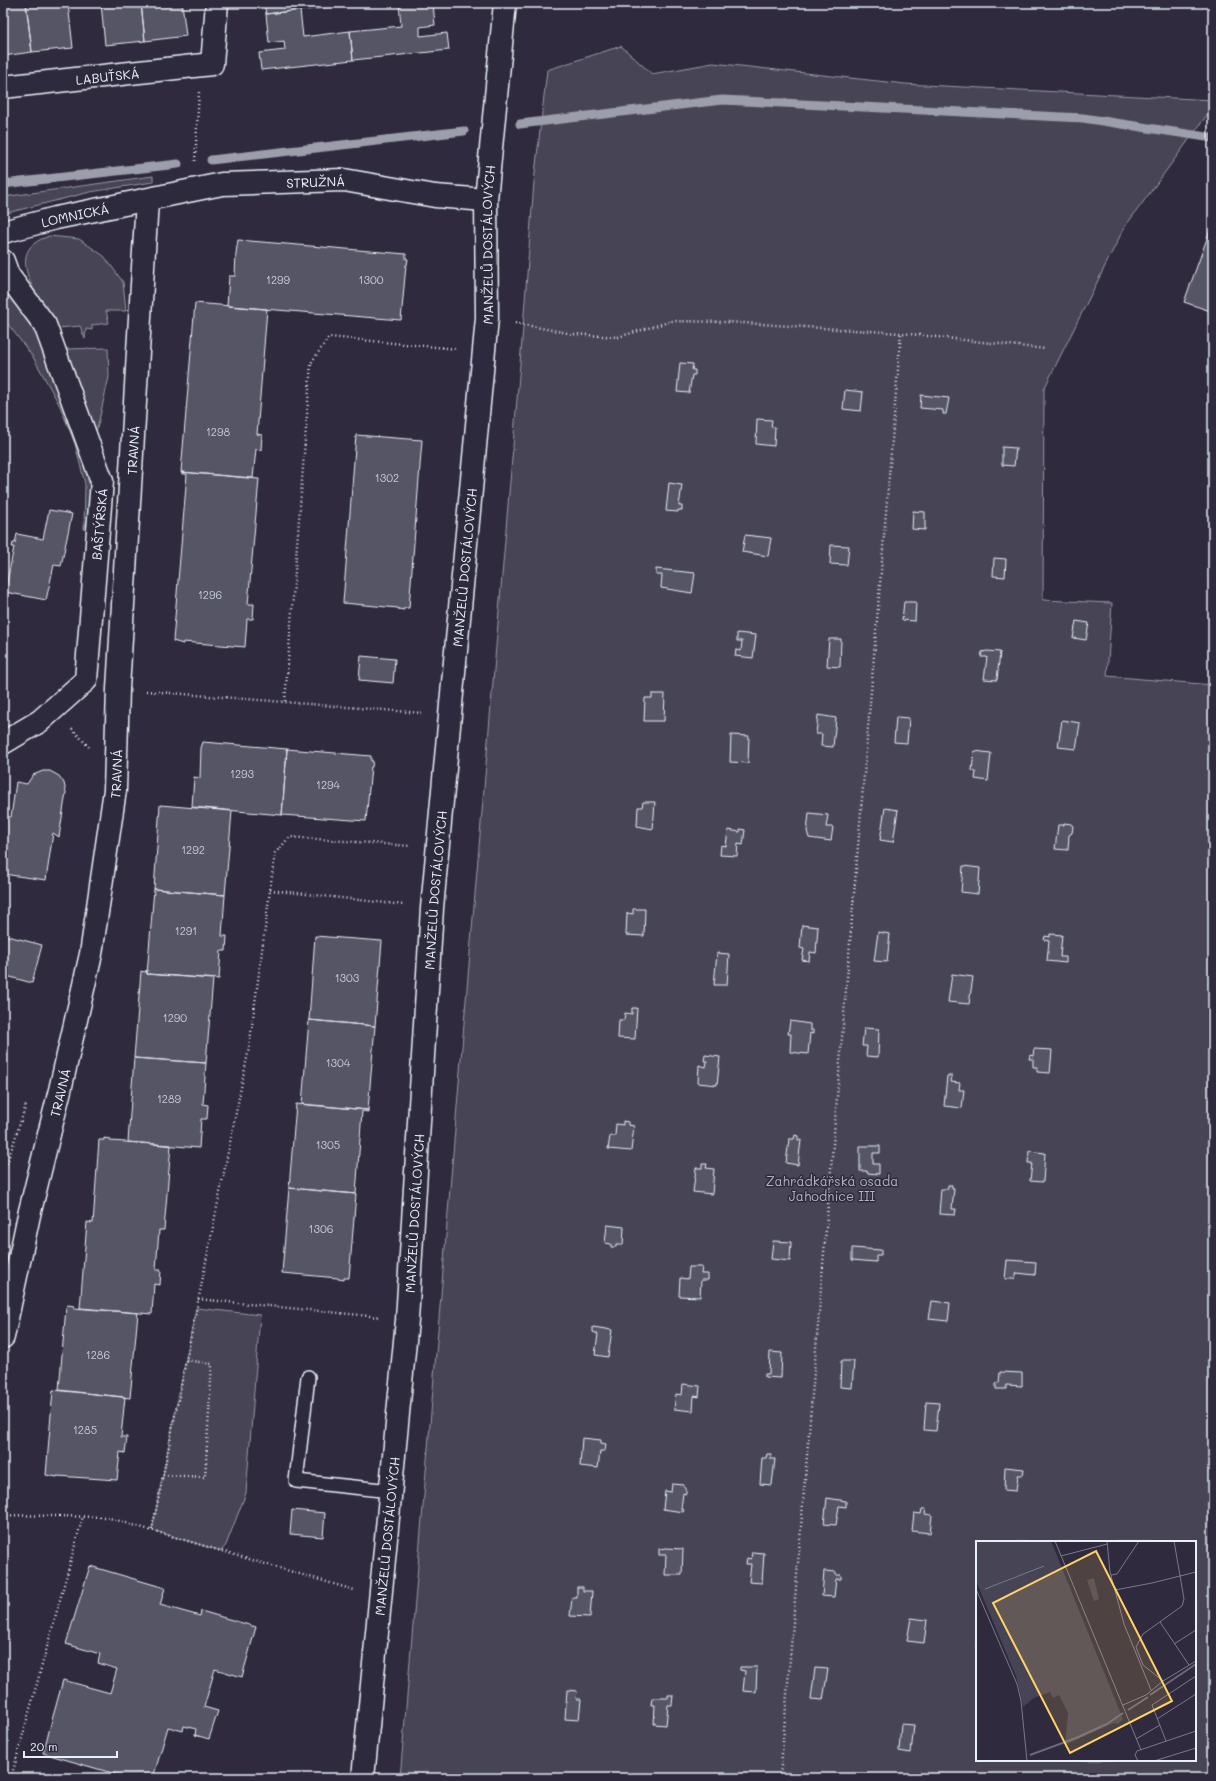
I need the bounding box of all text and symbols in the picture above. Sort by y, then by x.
street label: LABUŤSKÁ [75,64,140,87]
street label: MANŽELŮ DOSTÁLOVÝCH [477,164,498,325]
street label: STRUŽNÁ [286,171,345,190]
street label: LOMNICKÁ [39,199,110,230]
house number: 1299 [266,272,291,287]
house number: 1300 [359,272,384,287]
house number: 1298 [206,424,230,439]
street label: TRAVNÁ [122,425,142,475]
house number: 1302 [375,470,399,485]
street label: BAŠTÝŘSKÁ [87,487,111,561]
street label: MANŽELŮ DOSTÁLOVÝCH [448,487,480,648]
house number: 1296 [198,587,222,602]
street label: TRAVNÁ [105,749,125,800]
house number: 1293 [230,766,255,781]
house number: 1294 [316,777,341,792]
street label: MANŽELŮ DOSTÁLOVÝCH [420,810,450,970]
house number: 1292 [181,842,205,857]
house number: 1291 [175,923,197,938]
house number: 1303 [335,970,360,985]
house number: 1290 [163,1010,187,1025]
house number: 1304 [326,1055,351,1070]
street label: TRAVNÁ [45,1066,73,1119]
house number: 1289 [157,1091,182,1106]
street label: MANŽELŮ DOSTÁLOVÝCH [400,1133,427,1293]
house number: 1305 [316,1137,340,1152]
park label: Zahrádkářská osada Jahodnice III [766,1172,898,1204]
house number: 1306 [309,1221,333,1236]
house number: 1286 [86,1347,110,1362]
house number: 1285 [73,1422,97,1437]
street label: MANŽELŮ DOSTÁLOVÝCH [370,1456,402,1616]
inset map [976,1541,1196,1761]
scale bar [24,1733,117,1759]
text: 20 m [30,1738,58,1754]

